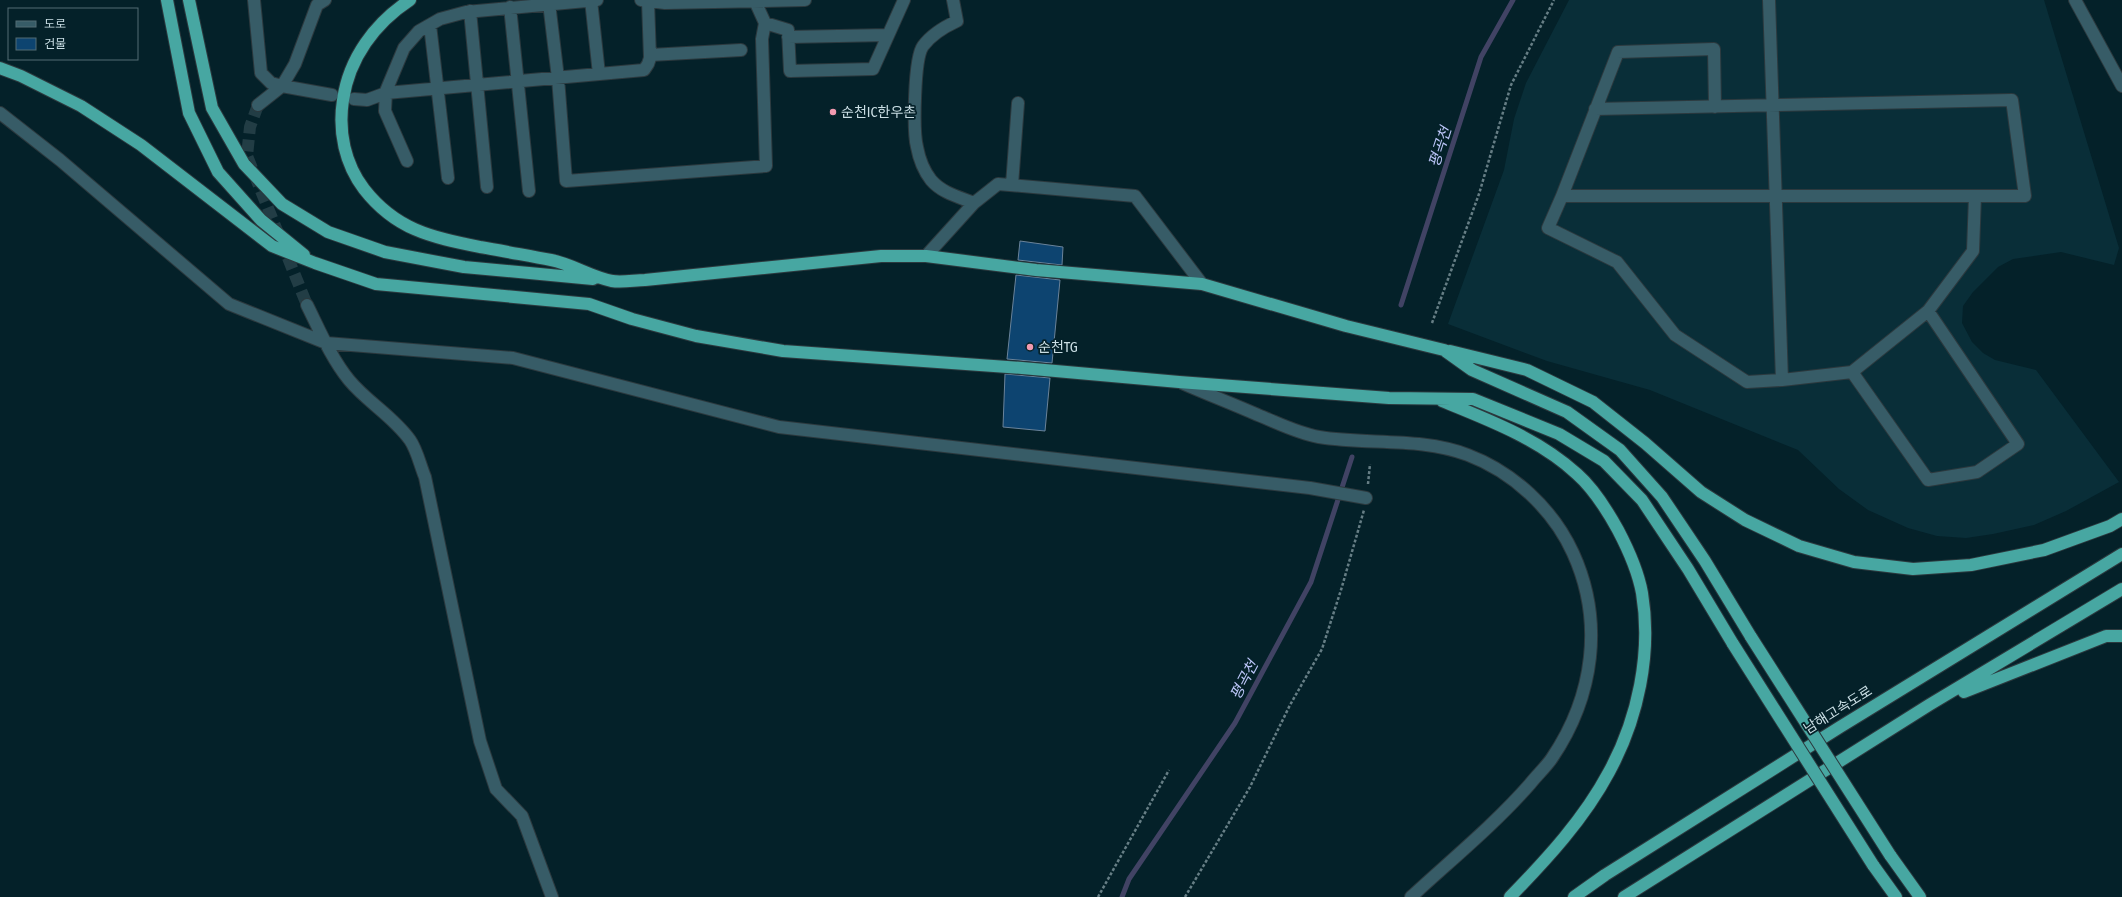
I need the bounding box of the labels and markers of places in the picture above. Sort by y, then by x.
place label: 순천IC한우촌 [841,104,916,121]
marker: 순천IC한우촌 [828,107,838,117]
place label: 순천TG [1038,339,1078,356]
marker: 순천TG [1025,342,1035,352]

